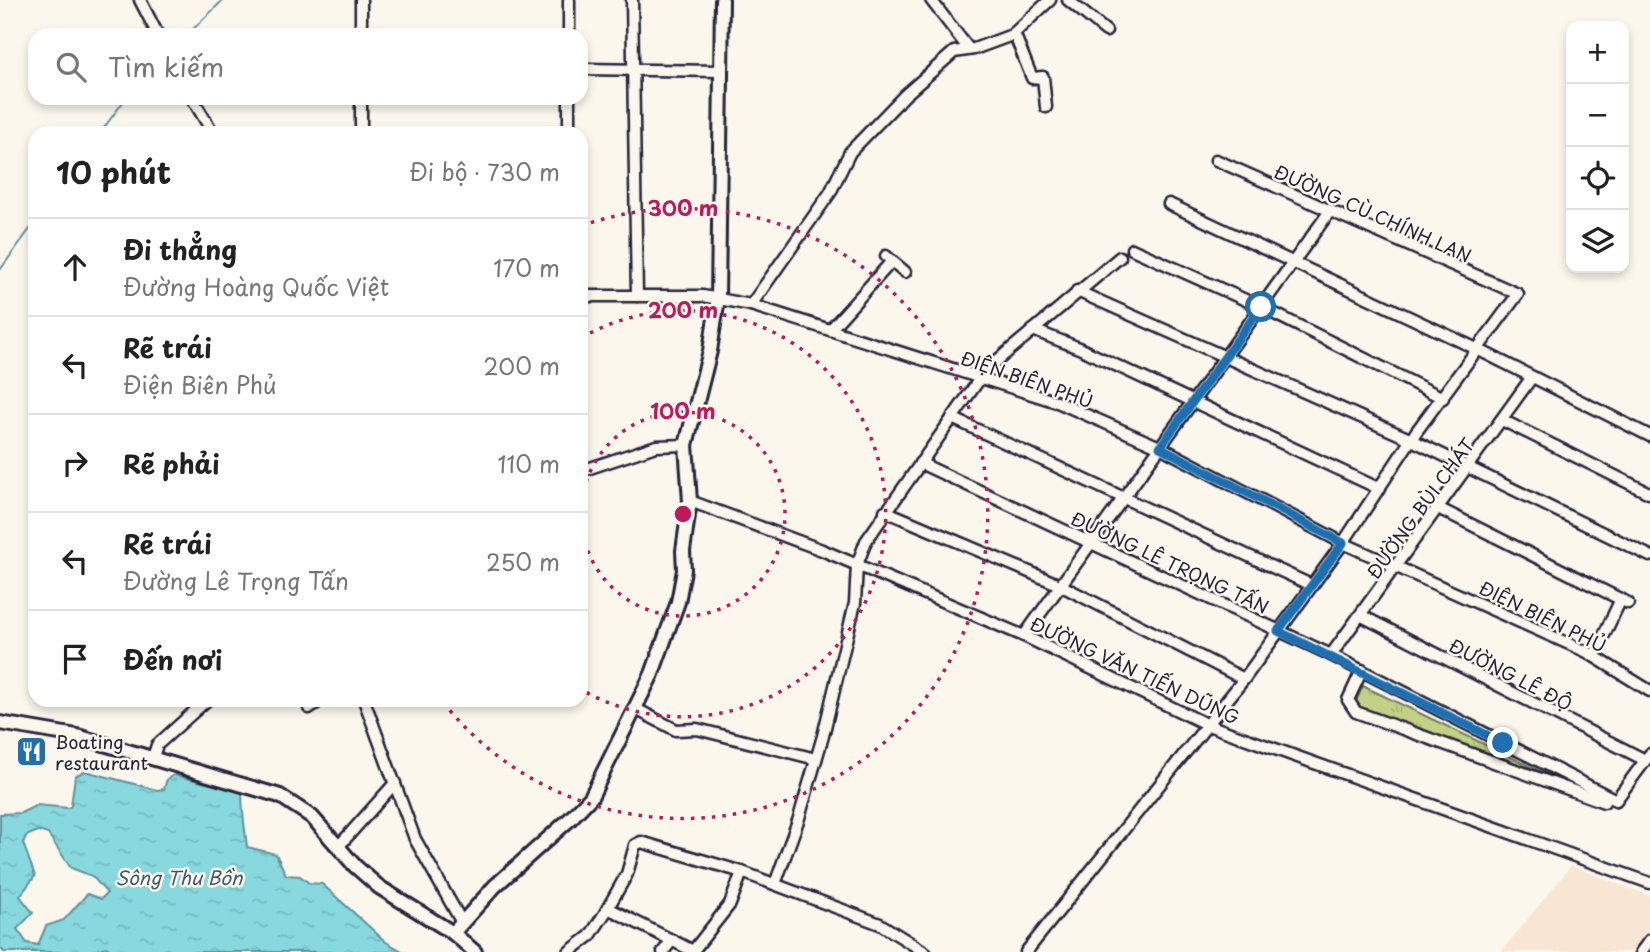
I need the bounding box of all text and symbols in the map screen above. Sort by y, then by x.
map controls [1566,21,1629,273]
button: + [1566,21,1629,84]
search box [28,28,588,105]
text: Tìm kiếm [108,47,224,86]
icon: search [52,48,90,86]
button: − [1566,84,1629,147]
button: locate [1566,147,1629,210]
text: 10 phút [56,149,171,194]
text: Đi bộ · 730 m [409,154,560,189]
street label: ĐƯỜNG CÙ CHÍNH LAN [1270,157,1476,269]
text: 300 m [648,191,718,223]
button: layers [1566,210,1629,273]
text: Đi thẳng [123,230,237,269]
icon: ahead [56,248,94,286]
text: 170 m [493,250,560,285]
text: Đường Hoàng Quốc Việt [123,269,389,304]
route start [1245,291,1276,322]
text: 200 m [648,293,718,325]
text: Rẽ trái [123,328,212,367]
street label: ĐIỆN BIÊN PHỦ [957,344,1097,414]
icon: left [56,346,94,384]
text: 200 m [483,348,560,383]
text: Điện Biên Phủ [123,367,277,402]
text: 100 m [650,394,716,426]
street label: ĐƯỜNG BÙI CHÁT [1360,431,1481,584]
icon: right [56,444,94,482]
text: Rẽ phải [123,444,220,483]
text: 110 m [498,446,560,481]
centre of rings [671,502,695,526]
street label: ĐƯỜNG LÊ TRỌNG TẤN [1067,504,1273,620]
text: Rẽ trái [123,524,212,563]
icon: left [56,542,94,580]
text: 250 m [486,544,560,579]
text: Đường Lê Trọng Tấn [123,563,349,598]
street label: ĐIỆN BIÊN PHỦ [1475,574,1611,658]
street label: ĐƯỜNG VĂN TIẾN DŨNG [1026,609,1244,730]
street label: ĐƯỜNG LÊ ĐỘ [1445,631,1577,717]
icon: arrive [56,640,94,678]
text: Đến nơi [123,640,222,679]
route end [1487,727,1518,758]
place label: Boating restaurant [55,728,148,776]
restaurant icon: Boating restaurant [15,734,49,768]
water label: Sông Thu Bồn [116,863,244,891]

